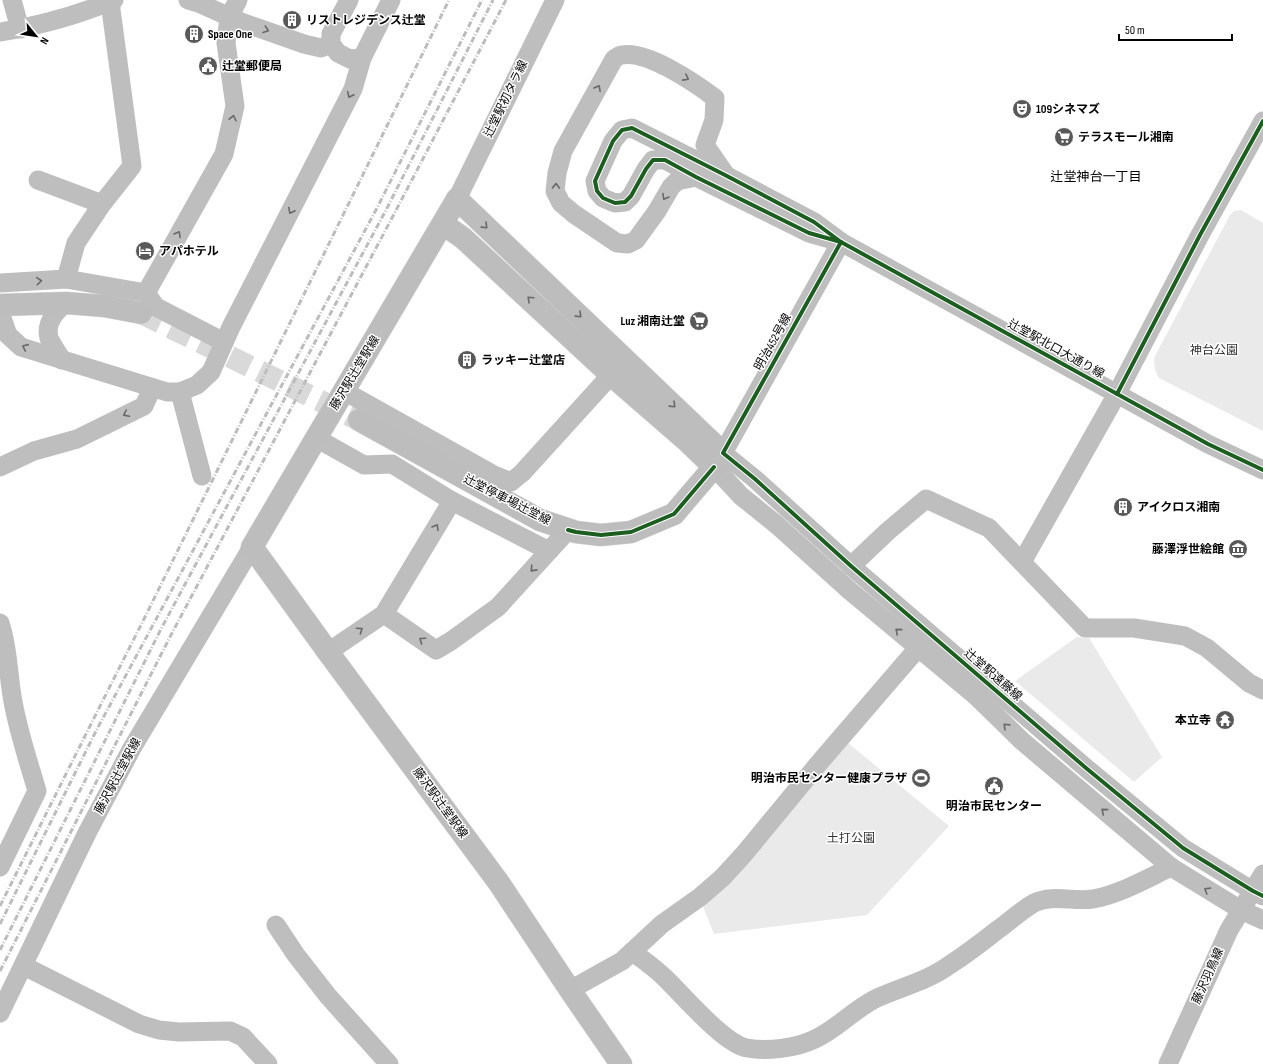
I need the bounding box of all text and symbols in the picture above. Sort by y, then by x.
building icon: リストレジデンス辻堂 [281,9,303,31]
place label: リストレジデンス辻堂 [306,13,426,28]
north arrow [16,16,56,56]
scale bar [1119,16,1232,42]
building icon: Space One [183,23,205,45]
text: 50 m [1125,23,1145,38]
one-way arrow [262,26,269,34]
place label: Space One [208,27,252,42]
text: N [37,35,51,47]
public building icon: 辻堂郵便局 [197,55,219,77]
street label: 辻堂駅初タラ線 [481,58,531,140]
place label: 辻堂郵便局 [222,59,282,74]
one-way arrow [682,73,689,81]
one-way arrow [593,85,601,92]
one-way arrow [347,91,354,98]
theatre icon: 109シネマズ [1011,98,1033,120]
place label: 109シネマズ [1036,102,1100,117]
one-way arrow [228,114,236,121]
supermarket icon: テラスモール湘南 [1053,126,1075,148]
place label: テラスモール湘南 [1078,130,1174,145]
district label: 辻堂神台一丁目 [1050,169,1142,185]
one-way arrow [552,183,560,189]
one-way arrow [663,193,670,200]
one-way arrow [288,207,295,214]
one-way arrow [480,221,488,228]
one-way arrow [174,231,181,239]
hotel icon: アパホテル [134,240,156,262]
place label: アパホテル [159,244,219,259]
one-way arrow [36,277,42,286]
one-way arrow [527,297,534,304]
one-way arrow [574,310,582,318]
supermarket icon: Luz 湘南辻堂 [688,310,710,332]
street label: 明治452号線 [751,311,795,373]
place label: Luz 湘南辻堂 [621,314,685,329]
street label: 辻堂駅北口大通り線 [1005,316,1107,382]
street label: 藤沢駅辻堂駅線 [327,333,383,413]
park label: 神台公園 [1190,343,1238,358]
one-way arrow [22,344,29,352]
building icon: ラッキー辻堂店 [456,349,478,371]
place label: ラッキー辻堂店 [481,353,565,368]
one-way arrow [669,400,676,407]
one-way arrow [123,409,131,417]
street label: 辻堂停車場辻堂線 [461,472,553,528]
building icon: アイクロス湘南 [1112,496,1134,518]
place label: アイクロス湘南 [1137,500,1220,515]
one-way arrow [432,524,439,531]
museum icon: 藤澤浮世絵館 [1227,538,1249,560]
place label: 藤澤浮世絵館 [1152,542,1224,557]
one-way arrow [531,565,538,572]
one-way arrow [356,628,363,635]
one-way arrow [896,629,903,636]
one-way arrow [419,637,426,645]
street label: 辻堂駅遠藤線 [961,646,1025,704]
temple icon: 本立寺 [1214,709,1236,731]
place label: 本立寺 [1175,713,1211,728]
one-way arrow [1003,723,1011,731]
street label: 藤沢駅辻堂駅線 [92,735,144,817]
street label: 藤沢駅辻堂駅線 [409,765,471,841]
sports icon: 明治市民センター健康プラザ [910,767,932,789]
place label: 明治市民センター健康プラザ [751,771,907,786]
public building icon: 明治市民センター [983,775,1005,797]
place label: 明治市民センター [946,799,1042,814]
one-way arrow [1102,809,1109,816]
park label: 土打公園 [827,831,875,846]
one-way arrow [1204,887,1211,895]
street label: 藤沢羽鳥線 [1189,946,1227,1006]

